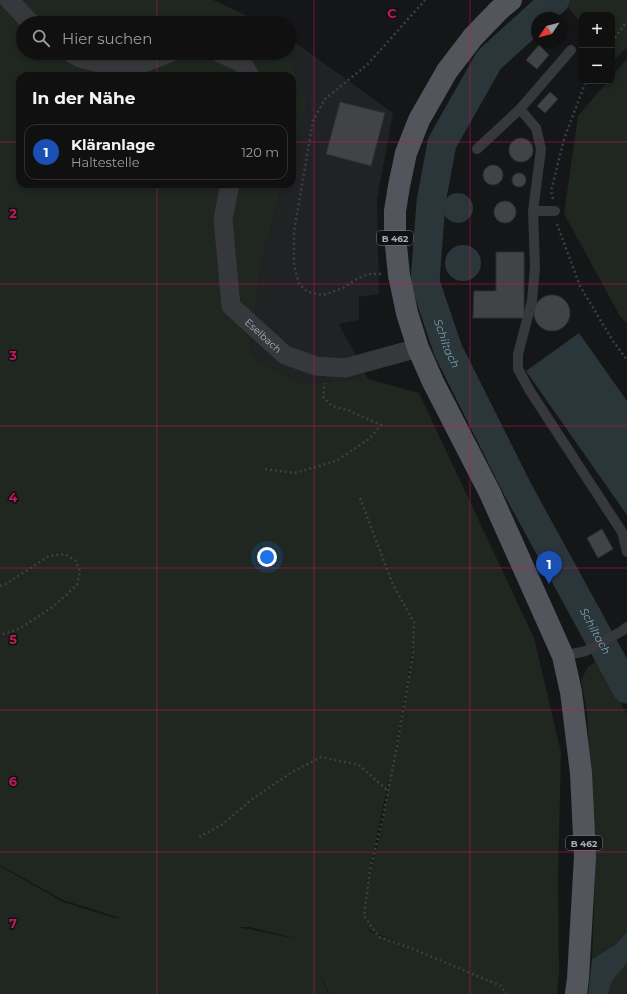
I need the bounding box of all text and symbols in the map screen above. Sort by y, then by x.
text: C [387,5,397,21]
north arrow [531,12,567,48]
map controls [579,12,615,84]
button: + [579,12,615,48]
search box [16,16,296,60]
icon: search [30,27,52,49]
text: Hier suchen [62,29,152,48]
button: − [579,48,615,84]
text: In der Nähe [32,88,136,108]
text: Kläranlage [71,135,155,154]
text: 1 [43,144,49,160]
text: 120 m [241,144,279,160]
text: Haltestelle [71,154,140,170]
text: 2 [9,205,17,221]
road number: B 462 [377,231,413,245]
street label: Eselbach [242,316,285,356]
water label: Schiltach [431,317,463,370]
text: 3 [8,347,17,363]
text: 4 [9,489,18,505]
your location [257,547,277,567]
pin: 1 [536,551,562,584]
water label: Schiltach [577,605,614,657]
text: 5 [9,631,17,647]
text: 6 [9,773,18,789]
road number: B 462 [566,836,602,850]
text: 7 [9,915,17,931]

